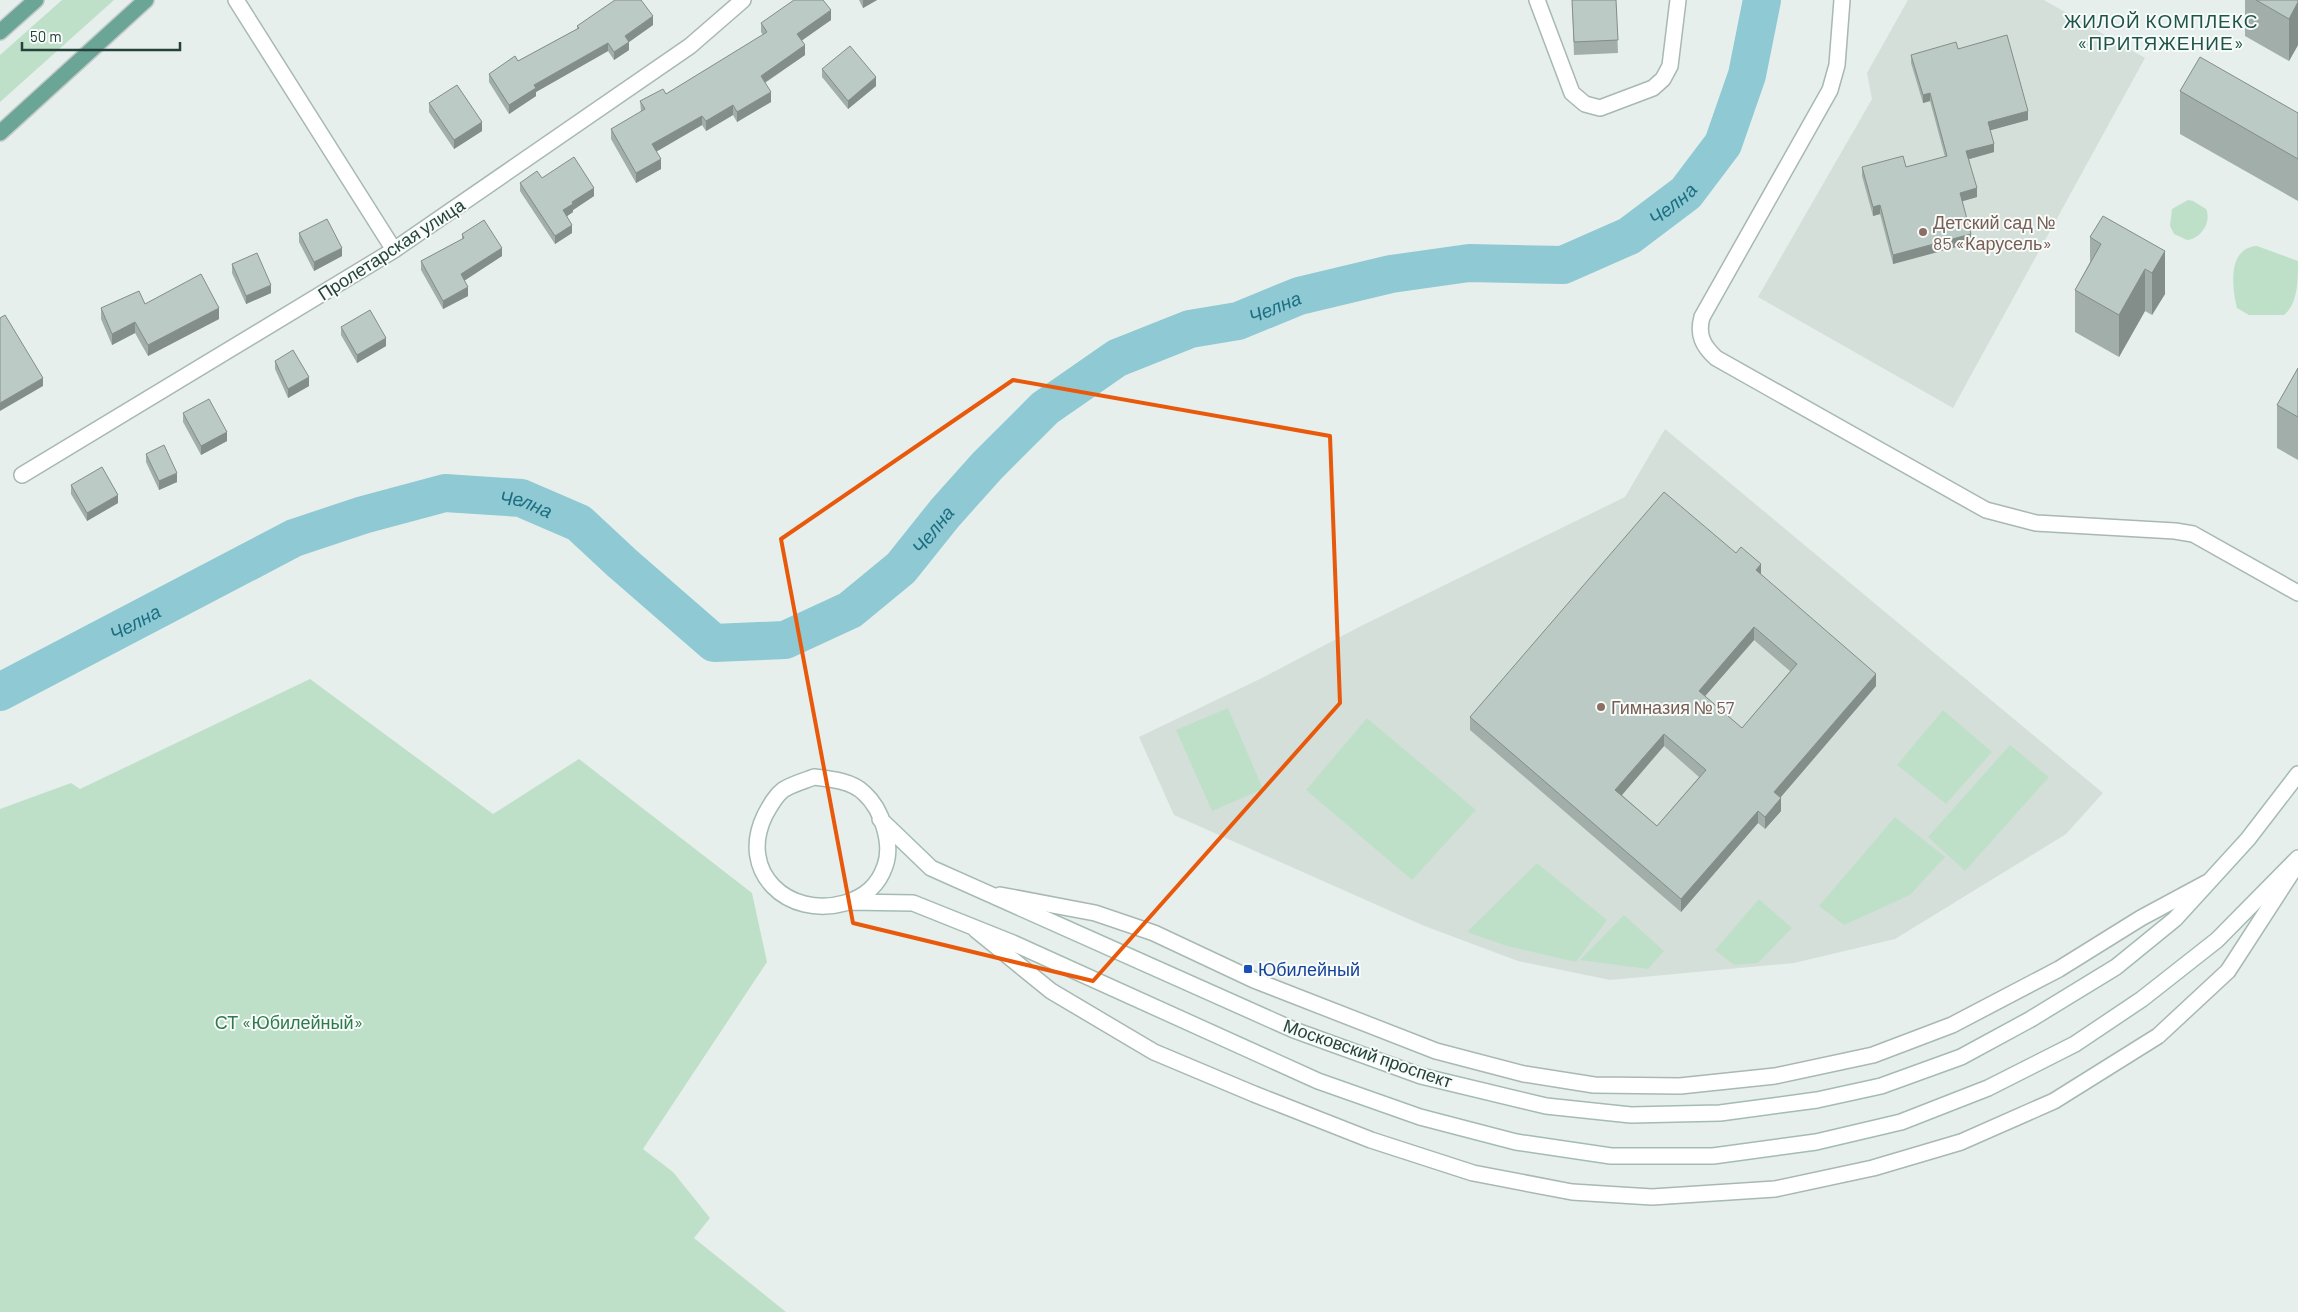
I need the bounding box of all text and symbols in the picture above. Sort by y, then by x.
district label: ЖИЛОЙ КОМПЛЕКС «ПРИТЯЖЕНИЕ» [2064,9,2258,54]
scale bar [22,20,180,52]
text: 50 m [30,27,62,45]
water label: Челна [1643,178,1701,229]
street label: Пролетарская улица [313,193,469,305]
place label: Детский сад № 85 «Карусель» [1933,211,2056,254]
marker: Детский сад № 85 «Карусель» [1917,226,1929,238]
water label: Челна [1245,285,1304,327]
water label: Челна [499,485,556,522]
water label: Челна [906,500,958,558]
water label: Челна [105,599,164,644]
place label: Гимназия № 57 [1611,696,1735,718]
marker: Гимназия № 57 [1595,701,1607,713]
place label: Юбилейный [1258,958,1360,980]
marker: Юбилейный [1242,963,1254,975]
park label: СТ «Юбилейный» [215,1011,363,1033]
street label: Московский проспект [1281,1014,1455,1092]

